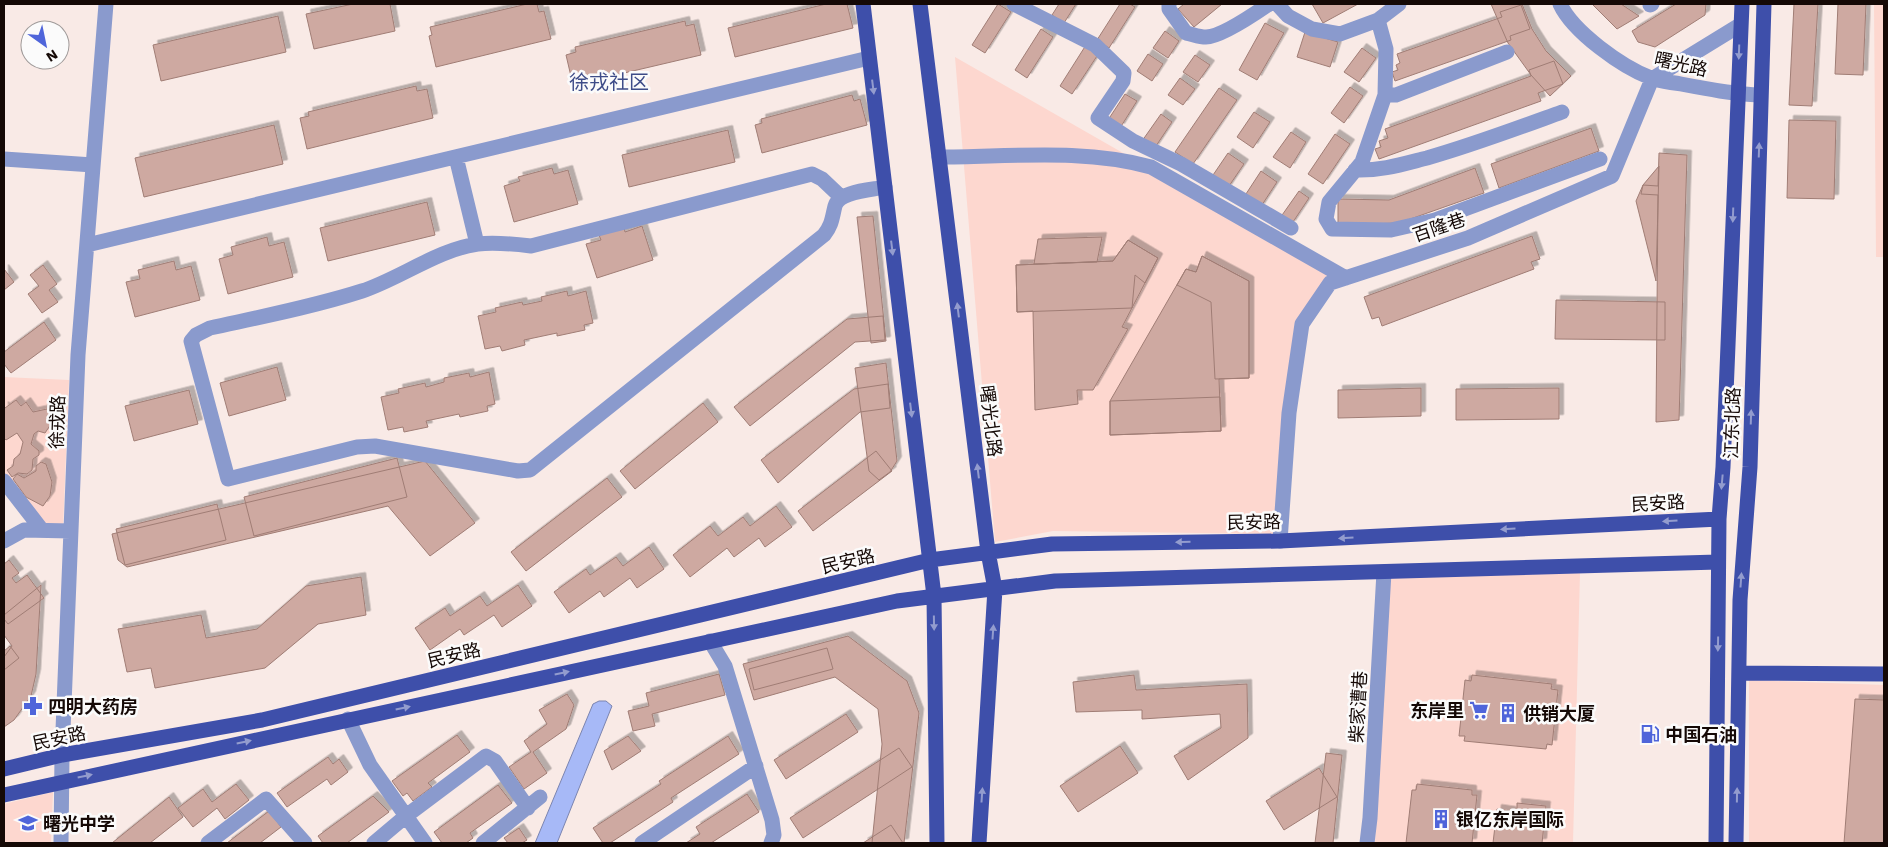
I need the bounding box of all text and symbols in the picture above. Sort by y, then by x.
north arrow [20,20,70,70]
one-way arrow [1735,45,1743,61]
text: N [43,46,61,65]
street label: 曙光路 [1652,48,1710,80]
district label: 徐戎社区 [569,70,649,94]
one-way arrow [869,79,877,95]
one-way arrow [1755,142,1763,158]
one-way arrow [1729,207,1737,223]
street label: 百隆巷 [1410,208,1468,246]
one-way arrow [888,241,896,257]
one-way arrow [954,302,962,318]
street label: 曙光北路 [976,384,1006,458]
street label: 江东北路 [1720,387,1744,459]
street label: 徐戎路 [46,395,68,449]
one-way arrow [907,402,915,418]
one-way arrow [1747,409,1755,425]
one-way arrow [974,463,982,479]
one-way arrow [1718,474,1726,490]
street label: 民安路 [1630,491,1686,515]
street label: 民安路 [1227,511,1281,533]
one-way arrow [1662,518,1678,526]
one-way arrow [1500,526,1516,534]
one-way arrow [1337,534,1353,542]
one-way arrow [1175,538,1191,546]
street label: 民安路 [819,545,877,577]
one-way arrow [1738,571,1746,587]
one-way arrow [931,615,939,631]
one-way arrow [989,624,997,640]
one-way arrow [1714,637,1722,653]
street label: 民安路 [425,639,483,671]
one-way arrow [554,669,570,677]
street label: 柴家漕巷 [1346,670,1370,744]
pharmacy icon: 四明大药房 [22,695,44,717]
place label: 四明大药房 [48,696,138,717]
supermarket icon: 东岸里 [1468,699,1490,721]
place label: 东岸里 [1410,700,1464,721]
building icon: 供销大厦 [1497,702,1519,724]
one-way arrow [396,703,412,711]
place label: 供销大厦 [1523,703,1595,724]
street label: 民安路 [30,722,88,754]
fuel station icon: 中国石油 [1639,723,1661,745]
place label: 中国石油 [1665,724,1737,745]
one-way arrow [237,738,252,746]
one-way arrow [78,772,93,780]
one-way arrow [978,786,986,802]
one-way arrow [1733,786,1741,802]
building icon: 银亿东岸国际 [1430,808,1452,830]
place label: 银亿东岸国际 [1456,809,1564,830]
school or university icon: 曙光中学 [17,812,39,834]
place label: 曙光中学 [43,813,115,834]

